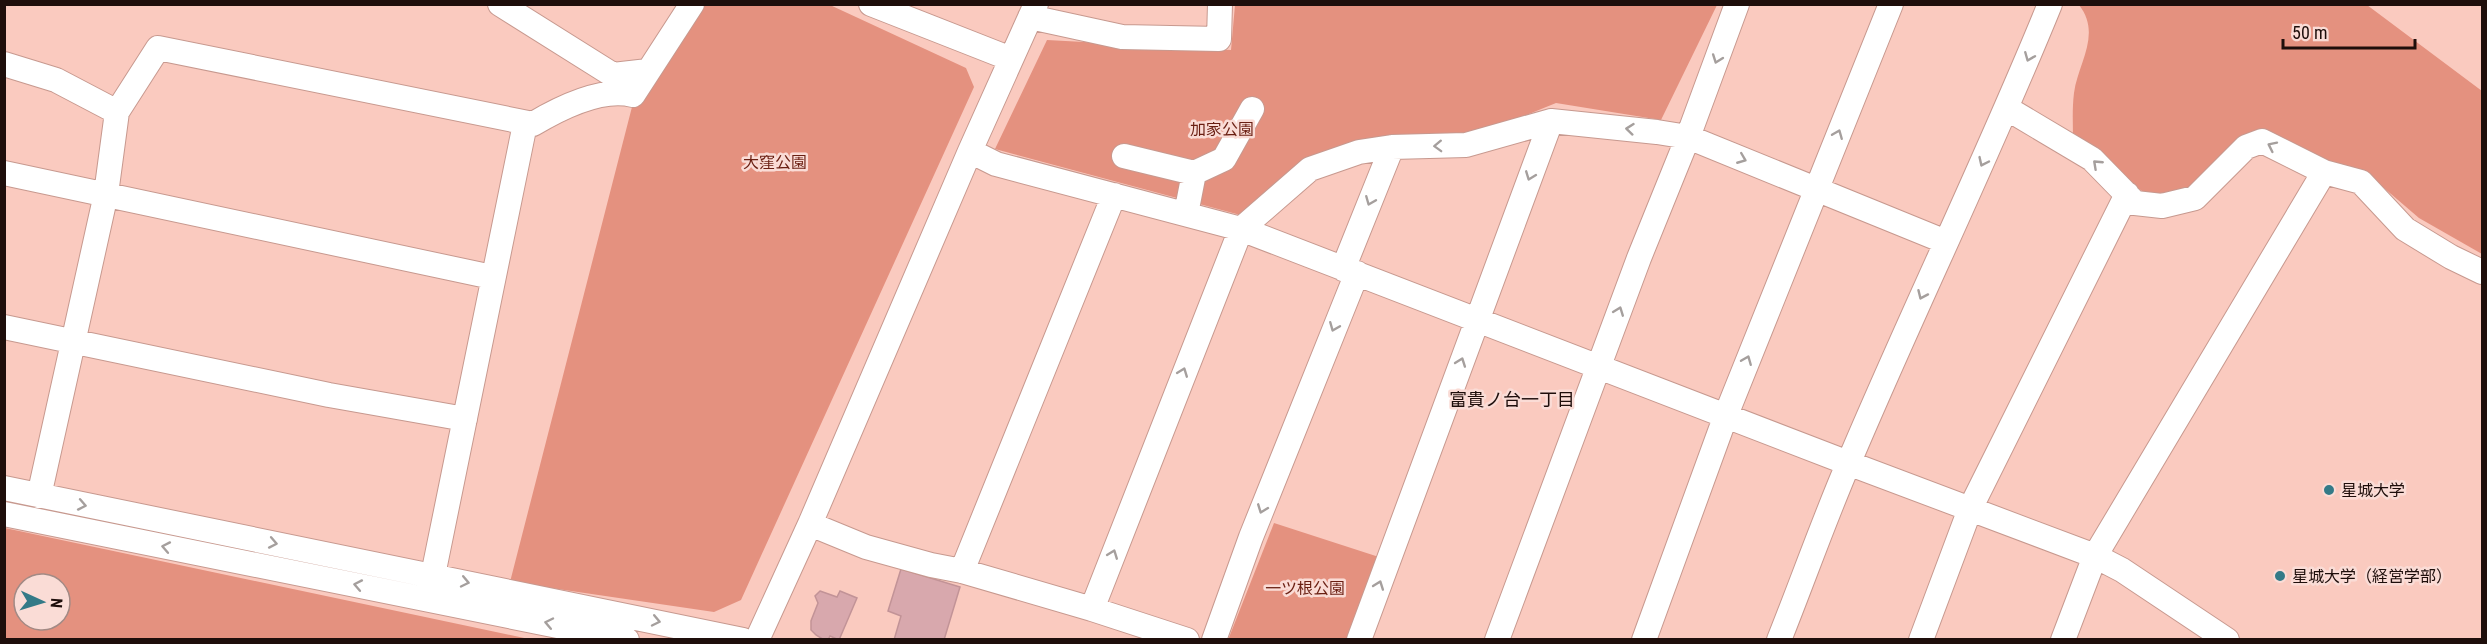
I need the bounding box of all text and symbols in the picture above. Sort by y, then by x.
scale bar [2283,12,2415,50]
text: 50 m [2292,22,2327,43]
one-way arrow [2024,51,2036,62]
one-way arrow [1711,53,1724,64]
park label: 加家公園 [1190,120,1254,139]
one-way arrow [1625,123,1634,136]
one-way arrow [1831,130,1843,141]
one-way arrow [1434,139,1443,152]
one-way arrow [2267,141,2278,153]
one-way arrow [1736,152,1747,164]
park label: 大窪公園 [743,153,807,172]
one-way arrow [1978,156,1990,167]
one-way arrow [2093,160,2103,171]
one-way arrow [1525,170,1538,181]
one-way arrow [1365,195,1377,206]
one-way arrow [1917,289,1929,300]
one-way arrow [1611,306,1624,317]
one-way arrow [1329,321,1341,332]
one-way arrow [1740,356,1752,367]
one-way arrow [1454,357,1466,368]
one-way arrow [1176,367,1188,378]
district label: 富貴ノ台一丁目 [1449,389,1575,410]
place label: 星城大学 [2341,481,2405,500]
marker: 星城大学 [2322,483,2336,497]
one-way arrow [77,498,87,511]
one-way arrow [1257,503,1270,513]
one-way arrow [268,536,278,549]
one-way arrow [161,541,171,554]
one-way arrow [1106,549,1118,560]
place label: 星城大学（経営学部） [2292,567,2452,586]
marker: 星城大学（経営学部） [2273,569,2287,583]
north arrow [12,572,72,632]
one-way arrow [459,575,469,588]
one-way arrow [353,579,363,592]
park label: 一ツ根公園 [1265,579,1345,598]
one-way arrow [1372,580,1385,590]
text: N [47,597,66,609]
one-way arrow [650,614,660,627]
one-way arrow [544,618,554,631]

